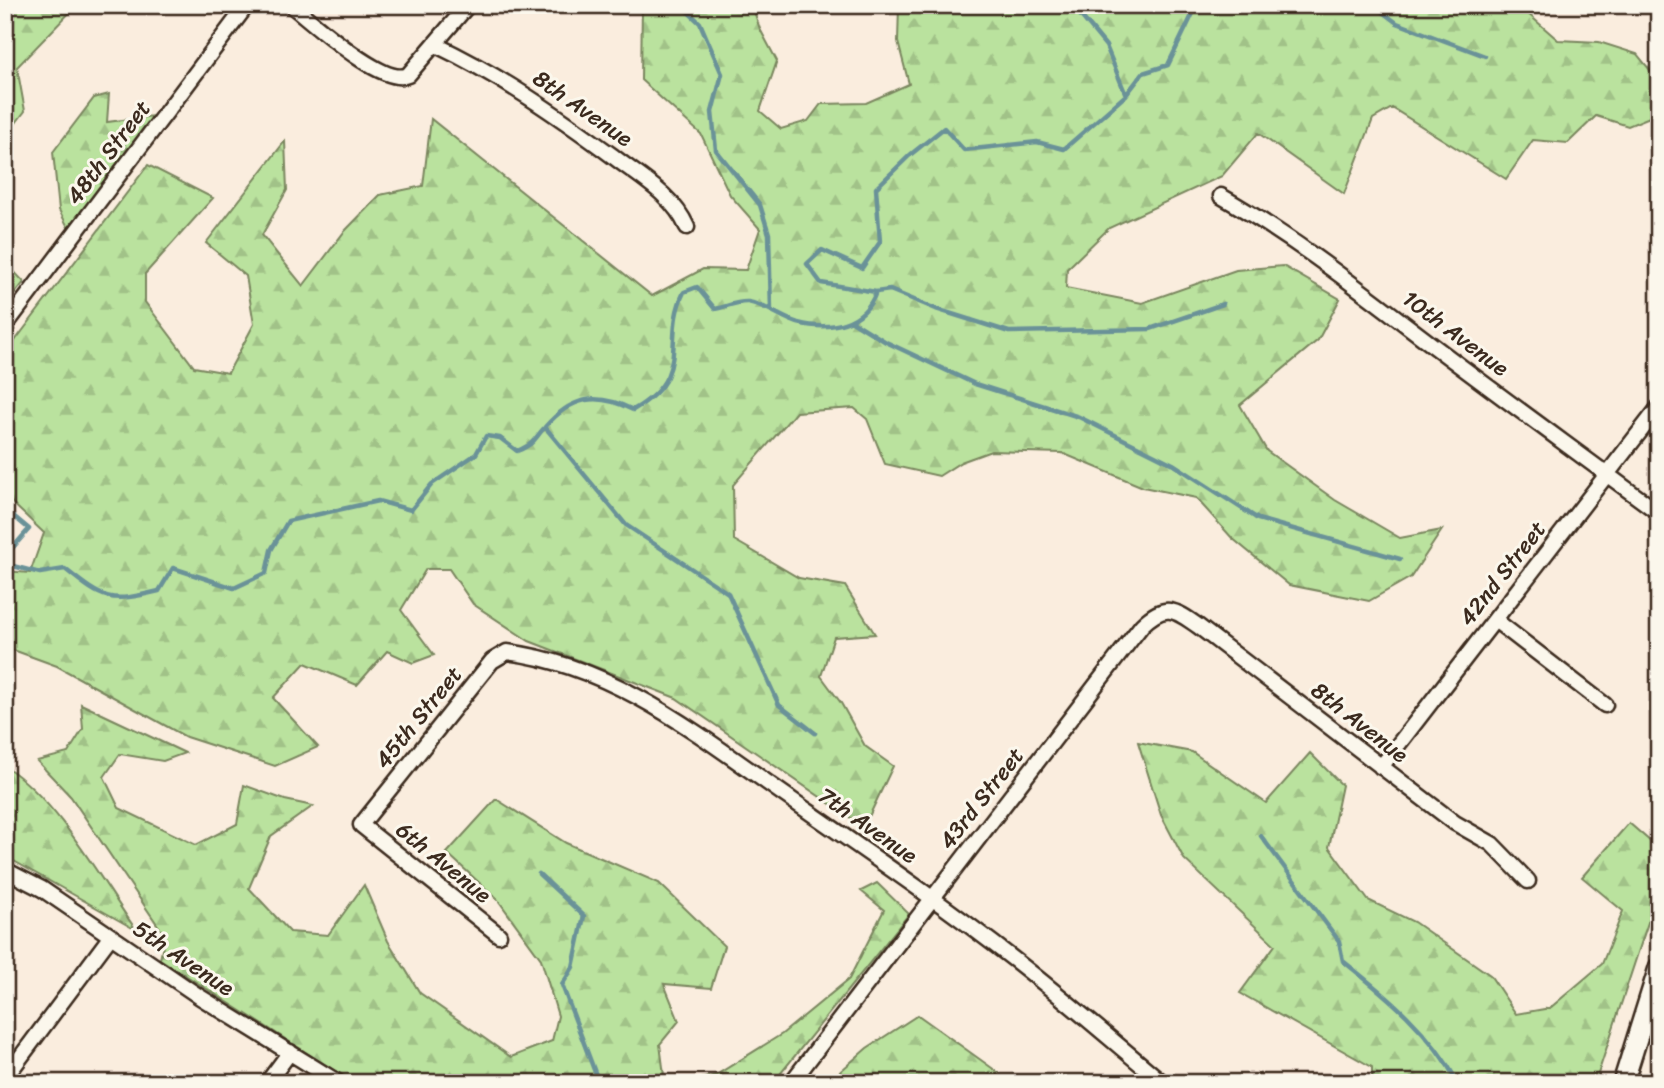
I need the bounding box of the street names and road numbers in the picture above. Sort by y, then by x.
street label: 8th Avenue [524,59,642,158]
street label: 48th Street [55,91,162,214]
street label: 10th Avenue [1393,279,1518,388]
street label: 42nd Street [1448,511,1557,635]
street label: 45th Street [364,656,473,778]
street label: 8th Avenue [1302,671,1418,774]
street label: 43rd Street [928,738,1035,859]
street label: 7th Avenue [809,776,926,875]
street label: 6th Avenue [386,810,501,914]
street label: 5th Avenue [124,909,243,1008]

